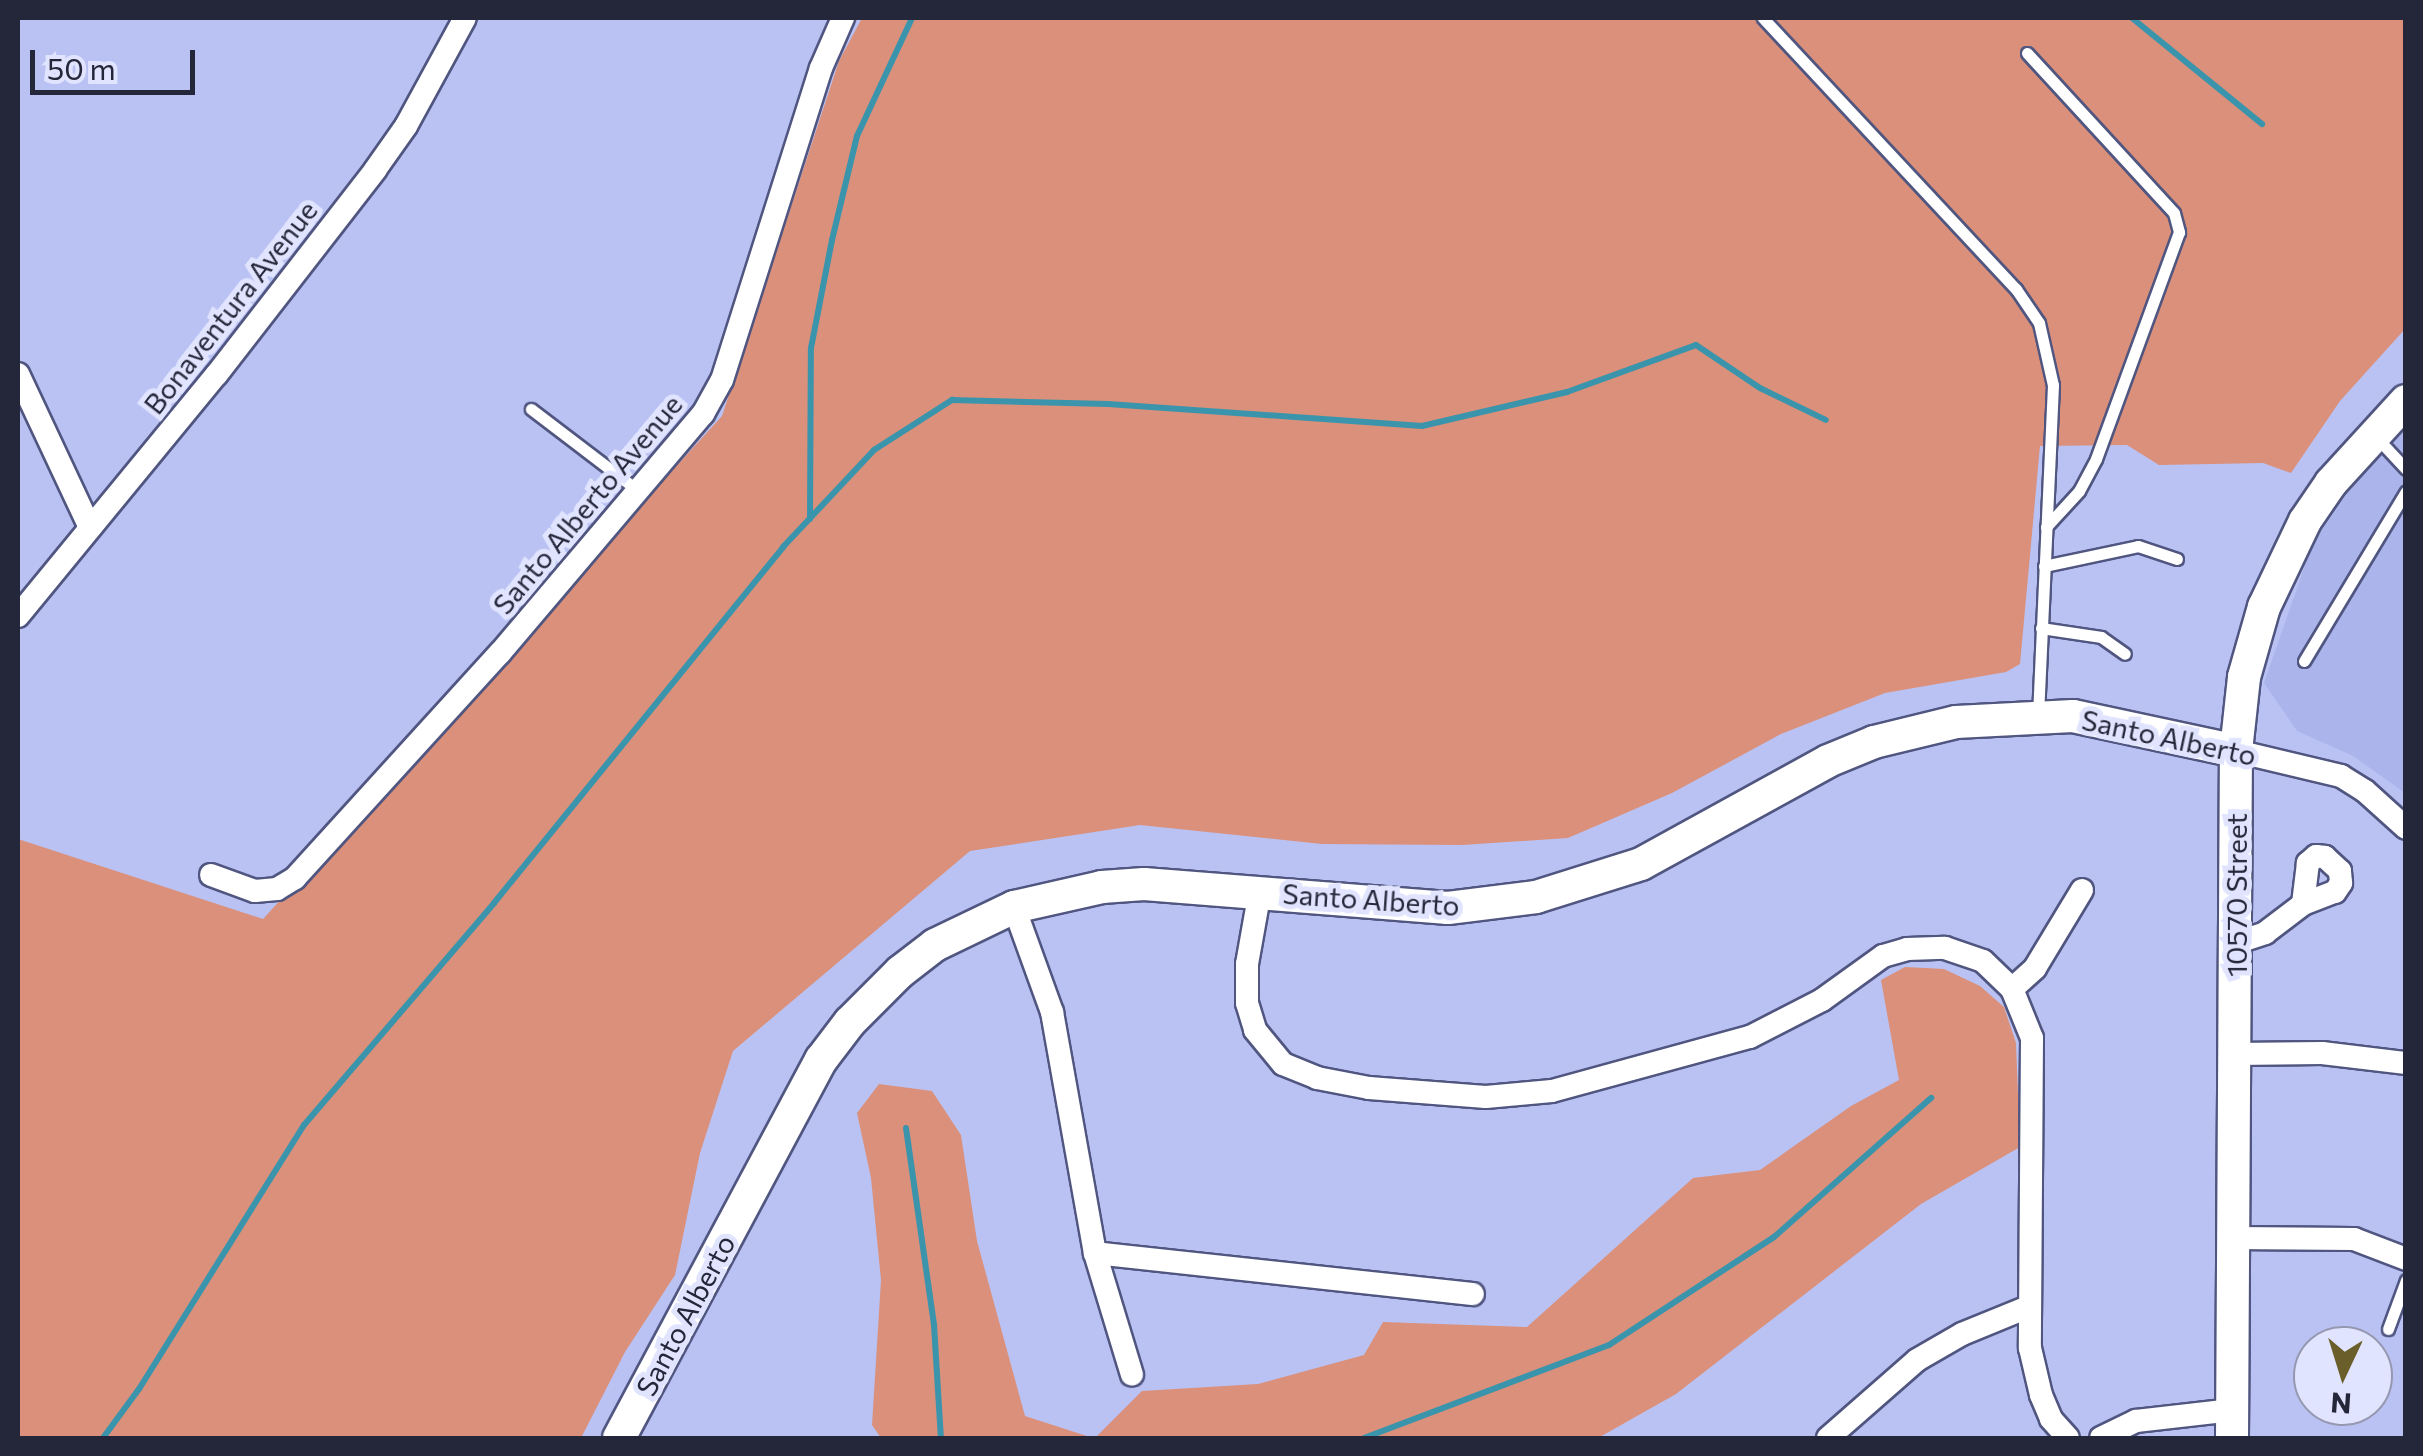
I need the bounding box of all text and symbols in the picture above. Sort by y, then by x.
scale bar [35,30,200,92]
text: 50 m [47,49,116,86]
street label: Bonaventura Avenue [136,194,324,420]
street label: Santo Alberto Avenue [485,387,689,621]
street label: Santo Alberto [2079,702,2259,772]
street label: 10570 Street [2219,813,2253,977]
street label: Santo Alberto [1281,876,1461,922]
street label: Santo Alberto [629,1229,741,1401]
north arrow [2293,1326,2393,1426]
text: N [2329,1386,2353,1422]

